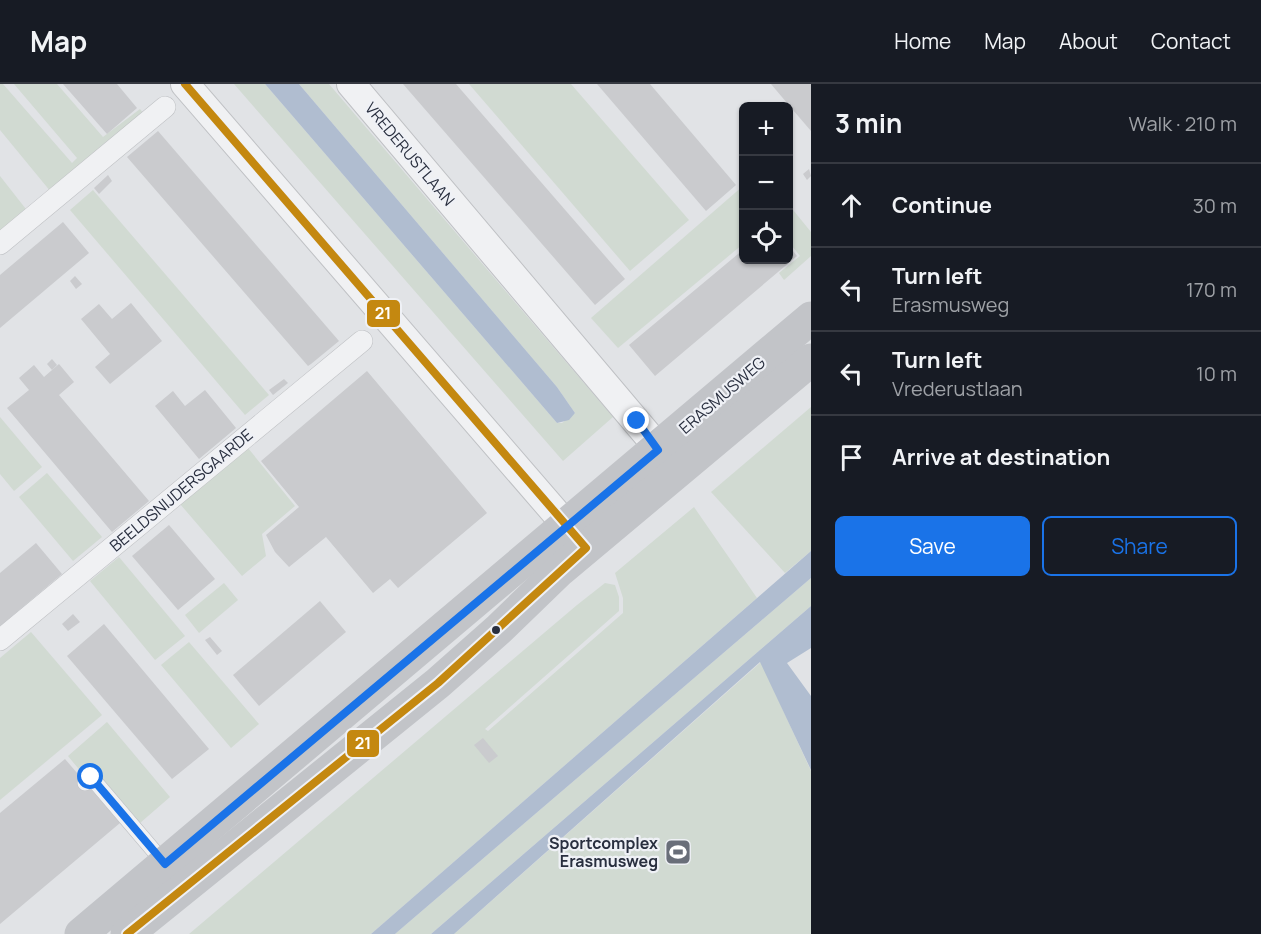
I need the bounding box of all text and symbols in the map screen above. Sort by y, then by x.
text: Map [30,22,87,60]
text: Home [894,27,951,55]
text: Map [984,27,1026,55]
text: About [1059,27,1118,55]
text: Contact [1151,27,1231,55]
street label: VREDERUSTLAAN [360,98,460,210]
map controls [739,102,793,264]
button: + [739,102,793,156]
text: 3 min [835,105,902,141]
text: Walk · 210 m [1129,110,1237,137]
button: − [739,156,793,210]
icon: ahead [835,189,868,222]
text: Continue [892,190,992,220]
text: 30 m [1193,192,1237,219]
button: locate [739,210,793,264]
text: Turn left [892,261,982,291]
icon: left [835,273,868,306]
text: 170 m [1186,276,1237,303]
text: Erasmusweg [892,291,1009,318]
line badge: 21 [366,299,401,328]
text: 21 [375,302,391,324]
text: Turn left [892,345,982,375]
street label: ERASMUSWEG [674,351,770,439]
icon: left [835,357,868,390]
text: 10 m [1196,360,1237,387]
text: Vrederustlaan [892,375,1023,402]
route end [623,407,649,433]
street label: BEELDSNIJDERSGAARDE [105,424,257,556]
icon: arrive [835,441,868,474]
text: Arrive at destination [892,442,1110,472]
button: Save [835,516,1030,576]
button: Share [1042,516,1237,576]
unlabelled marker [490,624,502,636]
line badge: 21 [346,729,380,758]
text: 21 [355,732,371,754]
route start [77,763,103,789]
place label: Sportcomplex Erasmusweg [549,832,658,872]
sports icon: Sportcomplex Erasmusweg [663,837,693,867]

